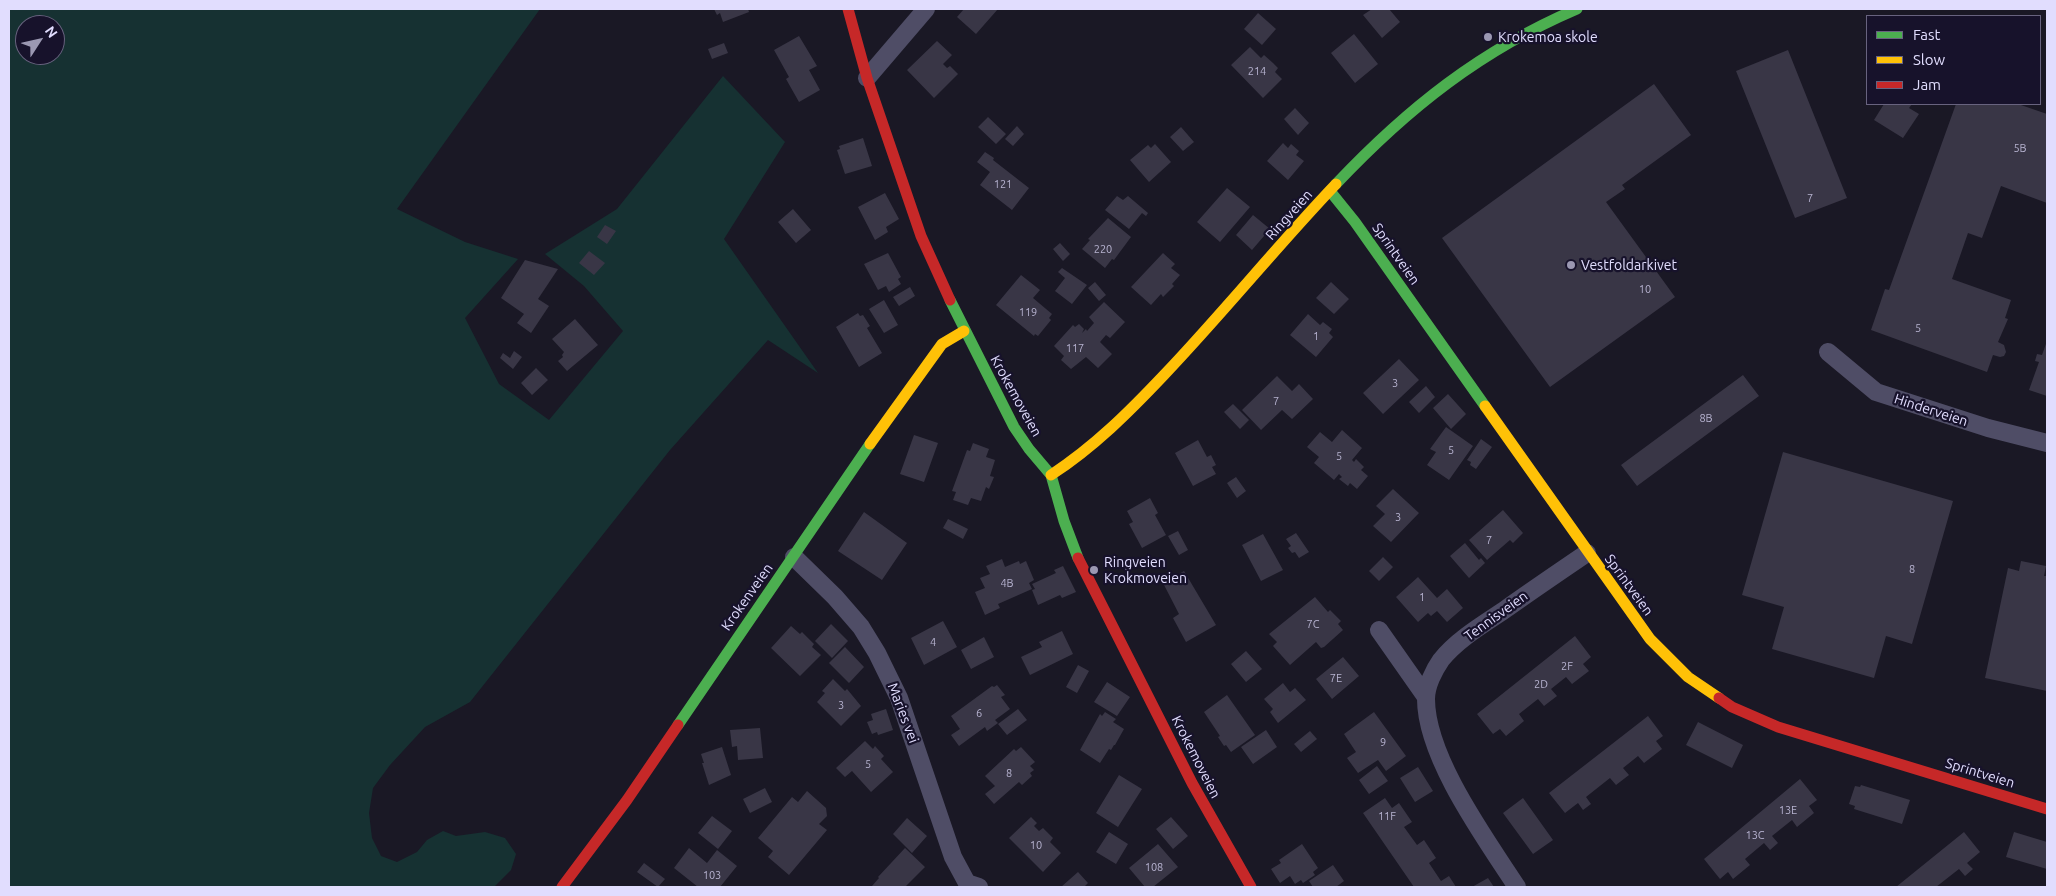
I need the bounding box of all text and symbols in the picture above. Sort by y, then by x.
north arrow [15,15,65,65]
legend [1866,15,2041,105]
text: N [42,23,61,41]
text: Fast [1913,26,1940,43]
place label: Krokemoa skole [1498,29,1598,45]
marker: Krokemoa skole [1482,31,1494,43]
text: Slow [1913,51,1945,68]
house number: 214 [1248,64,1266,78]
text: Jam [1913,76,1941,93]
house number: 5B [2013,141,2027,155]
house number: 121 [994,177,1012,191]
street label: Ringveien [1262,186,1316,244]
house number: 7 [1807,191,1813,205]
street label: Sprintveien [1369,220,1423,288]
house number: 220 [1094,242,1112,256]
place label: Vestfoldarkivet [1581,257,1677,273]
marker: Vestfoldarkivet [1565,259,1577,271]
house number: 10 [1639,282,1651,296]
house number: 119 [1019,305,1037,319]
house number: 5 [1915,321,1921,335]
house number: 1 [1313,329,1319,343]
house number: 117 [1066,341,1084,355]
street label: Krokemoveien [987,352,1045,440]
house number: 3 [1392,376,1398,390]
street label: Hinderveien [1892,390,1970,430]
house number: 7 [1273,394,1279,408]
house number: 8B [1699,411,1713,425]
house number: 5 [1448,443,1454,457]
house number: 5 [1336,449,1342,463]
house number: 3 [1395,510,1401,524]
house number: 7 [1486,533,1492,547]
street label: Sprintveien [1601,551,1657,619]
place label: Ringveien Krokmoveien [1104,554,1187,586]
street label: Krokenveien [718,560,776,634]
house number: 8 [1909,562,1915,576]
marker: Ringveien Krokmoveien [1088,564,1100,576]
house number: 4B [1000,576,1014,590]
street label: Tennisveien [1461,587,1531,645]
house number: 1 [1419,590,1425,604]
house number: 7C [1307,617,1319,631]
house number: 4 [930,635,936,649]
house number: 2F [1561,659,1573,673]
house number: 7E [1330,671,1342,685]
house number: 2D [1534,677,1548,691]
street label: Maries vei [884,681,922,745]
house number: 3 [838,698,844,712]
house number: 6 [976,706,982,720]
street label: Krokemoveien [1168,713,1224,801]
house number: 9 [1380,735,1386,749]
street label: Sprintveien [1943,755,2017,791]
house number: 5 [865,757,871,771]
house number: 8 [1006,766,1012,780]
house number: 13E [1779,803,1797,817]
house number: 11F [1378,809,1396,823]
house number: 13C [1745,828,1765,842]
house number: 10 [1030,838,1042,852]
house number: 108 [1145,860,1163,874]
house number: 103 [703,868,721,882]

